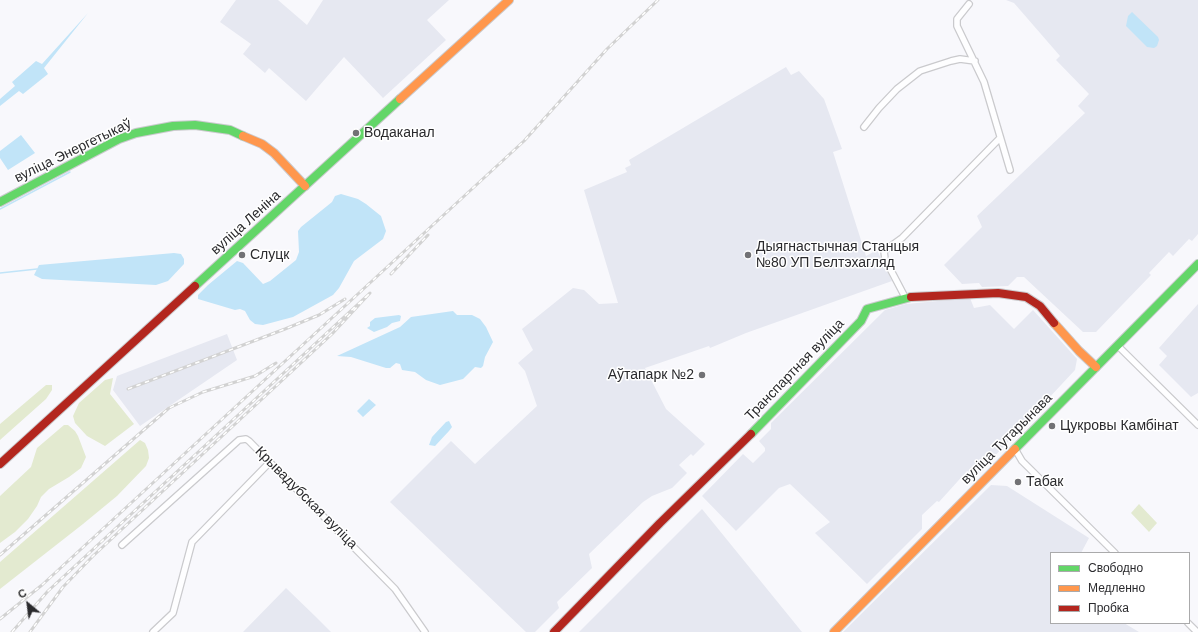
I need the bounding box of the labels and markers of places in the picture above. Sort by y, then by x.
place label: Водаканал [364,125,435,141]
marker: Водаканал [351,128,361,138]
place label: Дыягнастычная Станцыя №80 УП Белтэхагляд [756,239,919,272]
place label: Слуцк [250,247,289,263]
marker: Слуцк [237,250,247,260]
marker: Дыягнастычная Станцыя №80 УП Белтэхагляд [743,250,753,260]
place label: Аўтапарк №2 [608,367,694,383]
marker: Аўтапарк №2 [697,370,707,380]
place label: Цукровы Камбінат [1060,418,1179,434]
marker: Цукровы Камбінат [1047,421,1057,431]
place label: Табак [1026,474,1063,490]
marker: Табак [1013,477,1023,487]

